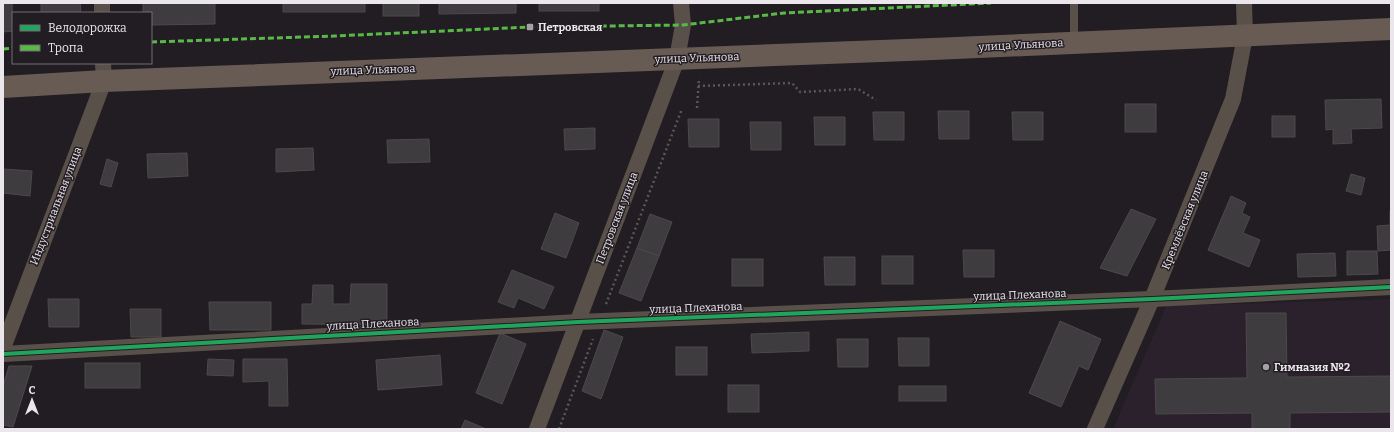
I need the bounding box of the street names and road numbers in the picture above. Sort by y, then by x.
street label: улица Ульянова [977,36,1064,54]
street label: улица Ульянова [653,50,740,66]
street label: улица Ульянова [329,62,416,78]
street label: Индустриальная улица [27,145,85,267]
street label: Кремлёвская улица [1159,169,1211,271]
street label: Петровская улица [593,170,641,266]
street label: улица Плеханова [972,287,1067,303]
street label: улица Плеханова [648,300,743,316]
street label: улица Плеханова [325,315,420,333]

